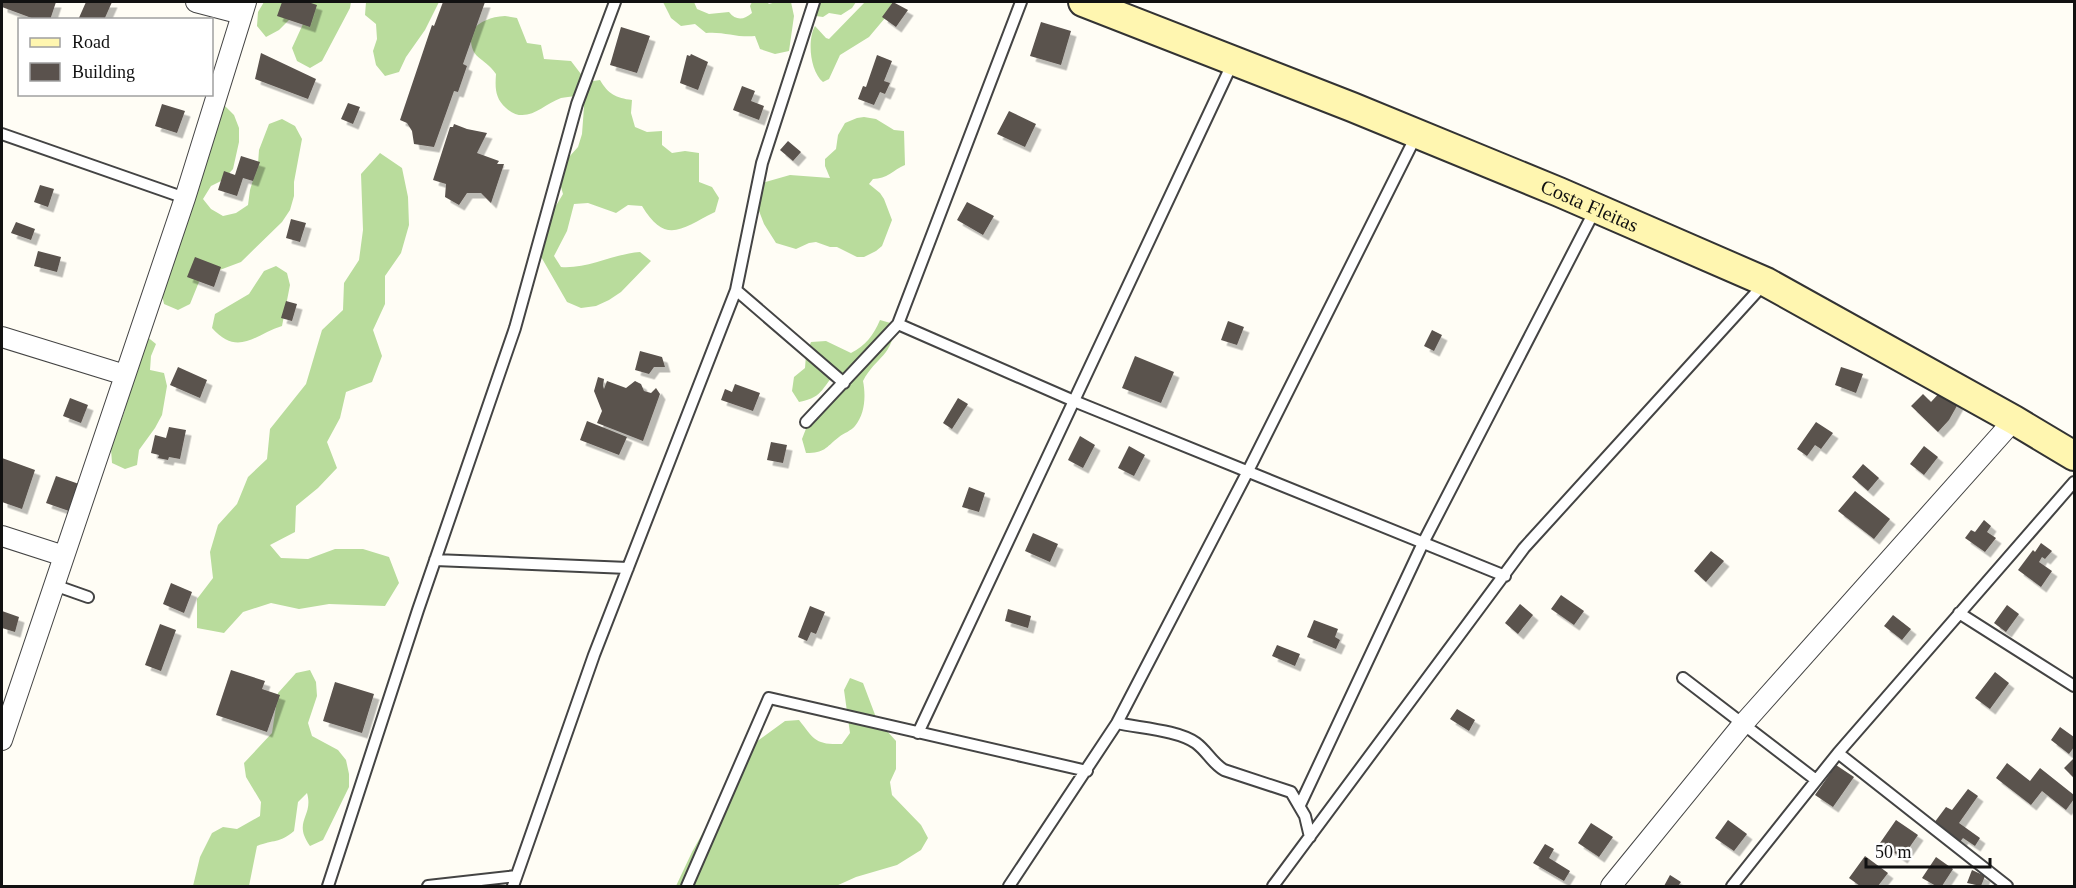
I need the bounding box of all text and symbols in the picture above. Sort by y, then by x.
legend [18,18,213,96]
text: Road [72,32,110,52]
text: Building [72,62,135,82]
street label: Costa Fleitas [1538,175,1642,236]
scale bar [1866,831,1990,869]
text: 50 m [1875,842,1912,862]

